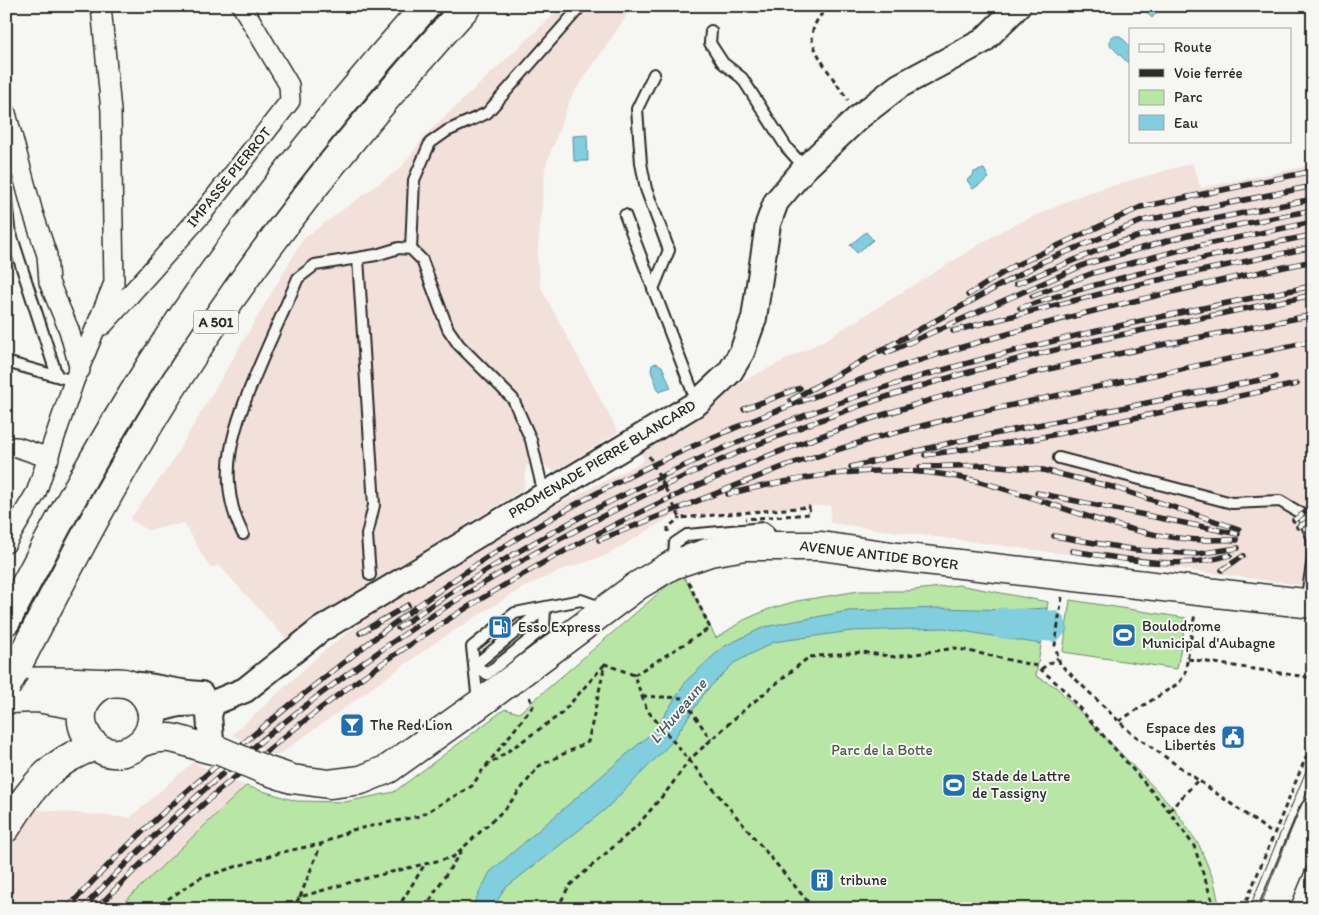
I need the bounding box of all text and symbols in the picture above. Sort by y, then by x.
legend [1129,28,1292,142]
text: Route [1174,38,1212,56]
text: Voie ferrée [1174,64,1243,82]
text: Parc [1174,88,1203,106]
text: Eau [1174,114,1198,132]
street label: IMPASSE PIERROT [183,123,275,231]
road number: A 501 [194,311,238,334]
street label: PROMENADE PIERRE BLANCARD [505,396,699,522]
street label: AVENUE ANTIDE BOYER [799,536,960,574]
fuel station icon: Esso Express [487,614,513,640]
place label: Boulodrome Municipal d'Aubagne [1142,617,1276,652]
place label: Esso Express [518,618,601,636]
sports icon: Boulodrome Municipal d'Aubagne [1111,622,1137,648]
water label: L'Huveaune [645,673,712,747]
bar icon: The Red Lion [339,712,365,738]
place label: The Red Lion [370,716,453,734]
place label: Espace des Libertés [1146,719,1216,754]
public building icon: Espace des Libertés [1220,724,1246,750]
park label: Parc de la Botte [831,741,933,759]
place label: Stade de Lattre de Tassigny [972,767,1070,802]
sports icon: Stade de Lattre de Tassigny [941,772,967,798]
building icon: tribune [809,867,835,893]
place label: tribune [840,871,887,889]

